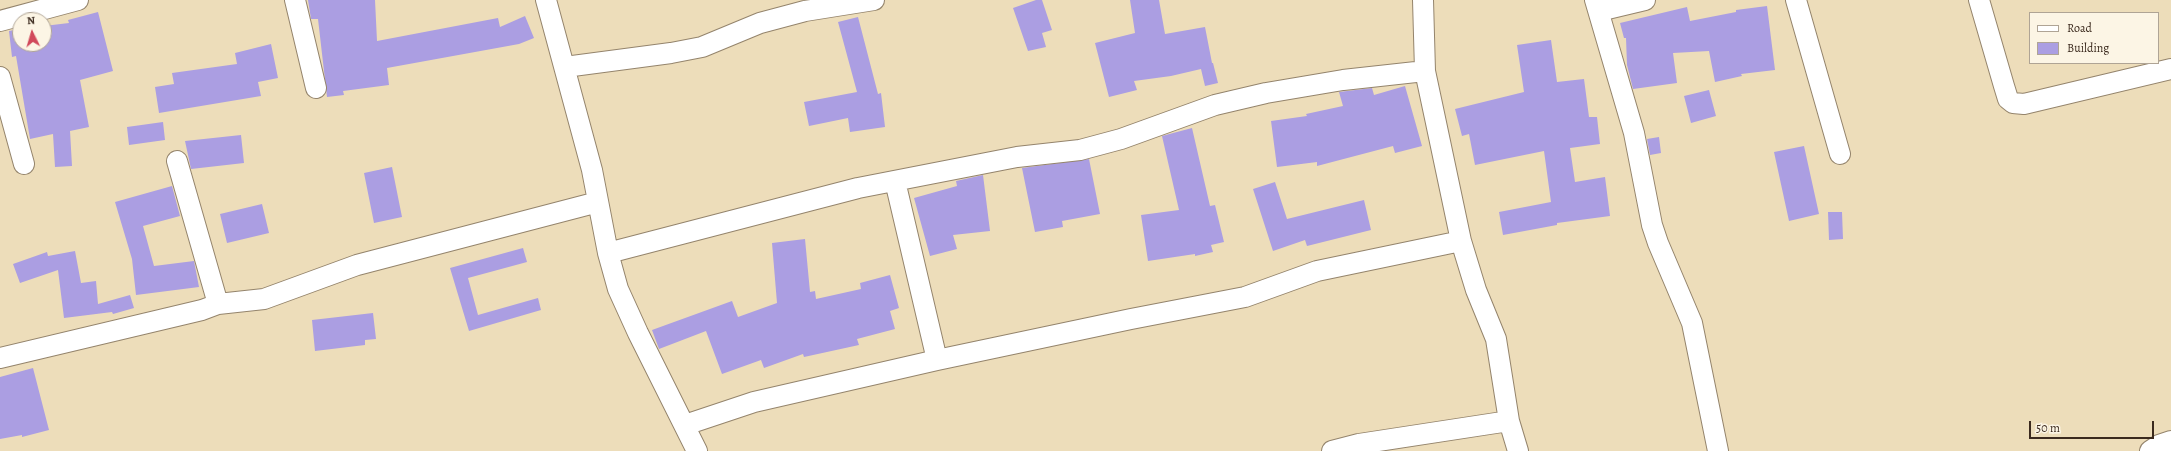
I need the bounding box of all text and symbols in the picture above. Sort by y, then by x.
north arrow [12,12,52,52]
legend [2029,12,2159,64]
text: N [26,13,36,28]
text: Road [2067,20,2092,36]
text: Building [2067,40,2109,56]
scale bar [2031,413,2156,439]
text: 50 m [2036,420,2060,436]

